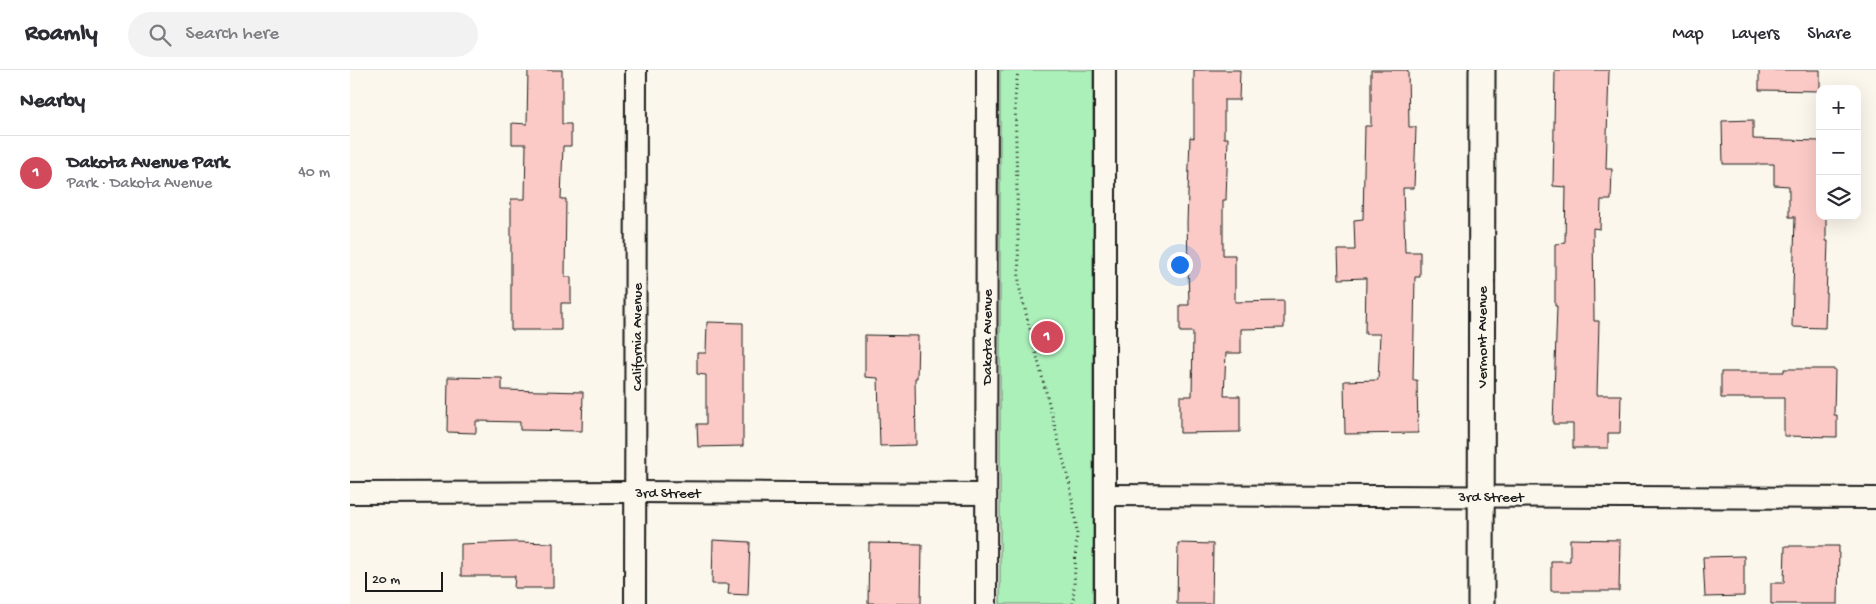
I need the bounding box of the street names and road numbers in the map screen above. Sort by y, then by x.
street label: California Avenue [629,283,647,391]
street label: Vermont Avenue [1474,286,1492,389]
street label: Dakota Avenue [979,289,997,386]
street label: 3rd Street [634,485,703,503]
street label: 3rd Street [1457,489,1526,507]

